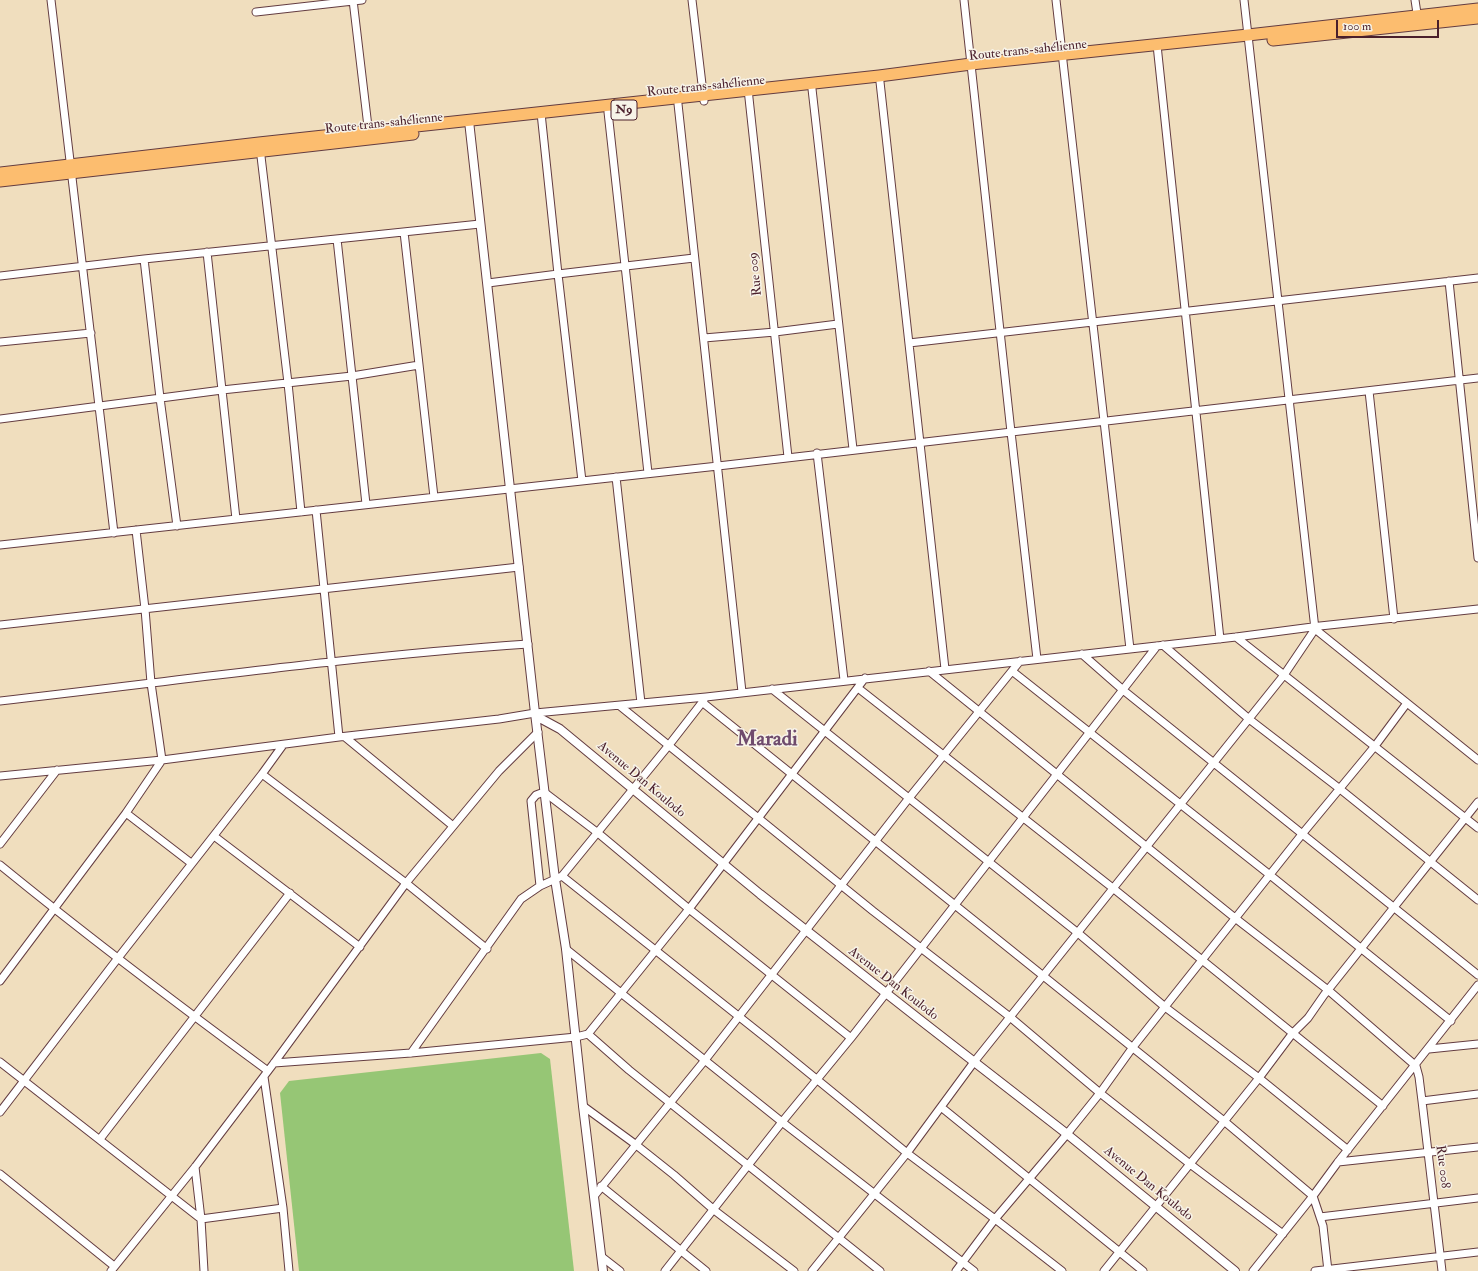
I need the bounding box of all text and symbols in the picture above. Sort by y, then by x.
scale bar [1338,12,1441,38]
text: 100 m [1343,19,1371,34]
street label: Route trans-sahélienne [968,37,1088,65]
street label: Route trans-sahélienne [646,73,766,101]
road number: N9 [611,100,637,120]
street label: Route trans-sahélienne [324,110,444,138]
street label: Rue 009 [746,251,766,297]
district label: Maradi [736,727,798,753]
street label: Avenue Dan Koulodo [594,739,688,821]
street label: Avenue Dan Koulodo [845,944,941,1024]
street label: Avenue Dan Koulodo [1100,1143,1196,1225]
street label: Rue 008 [1432,1144,1452,1190]

